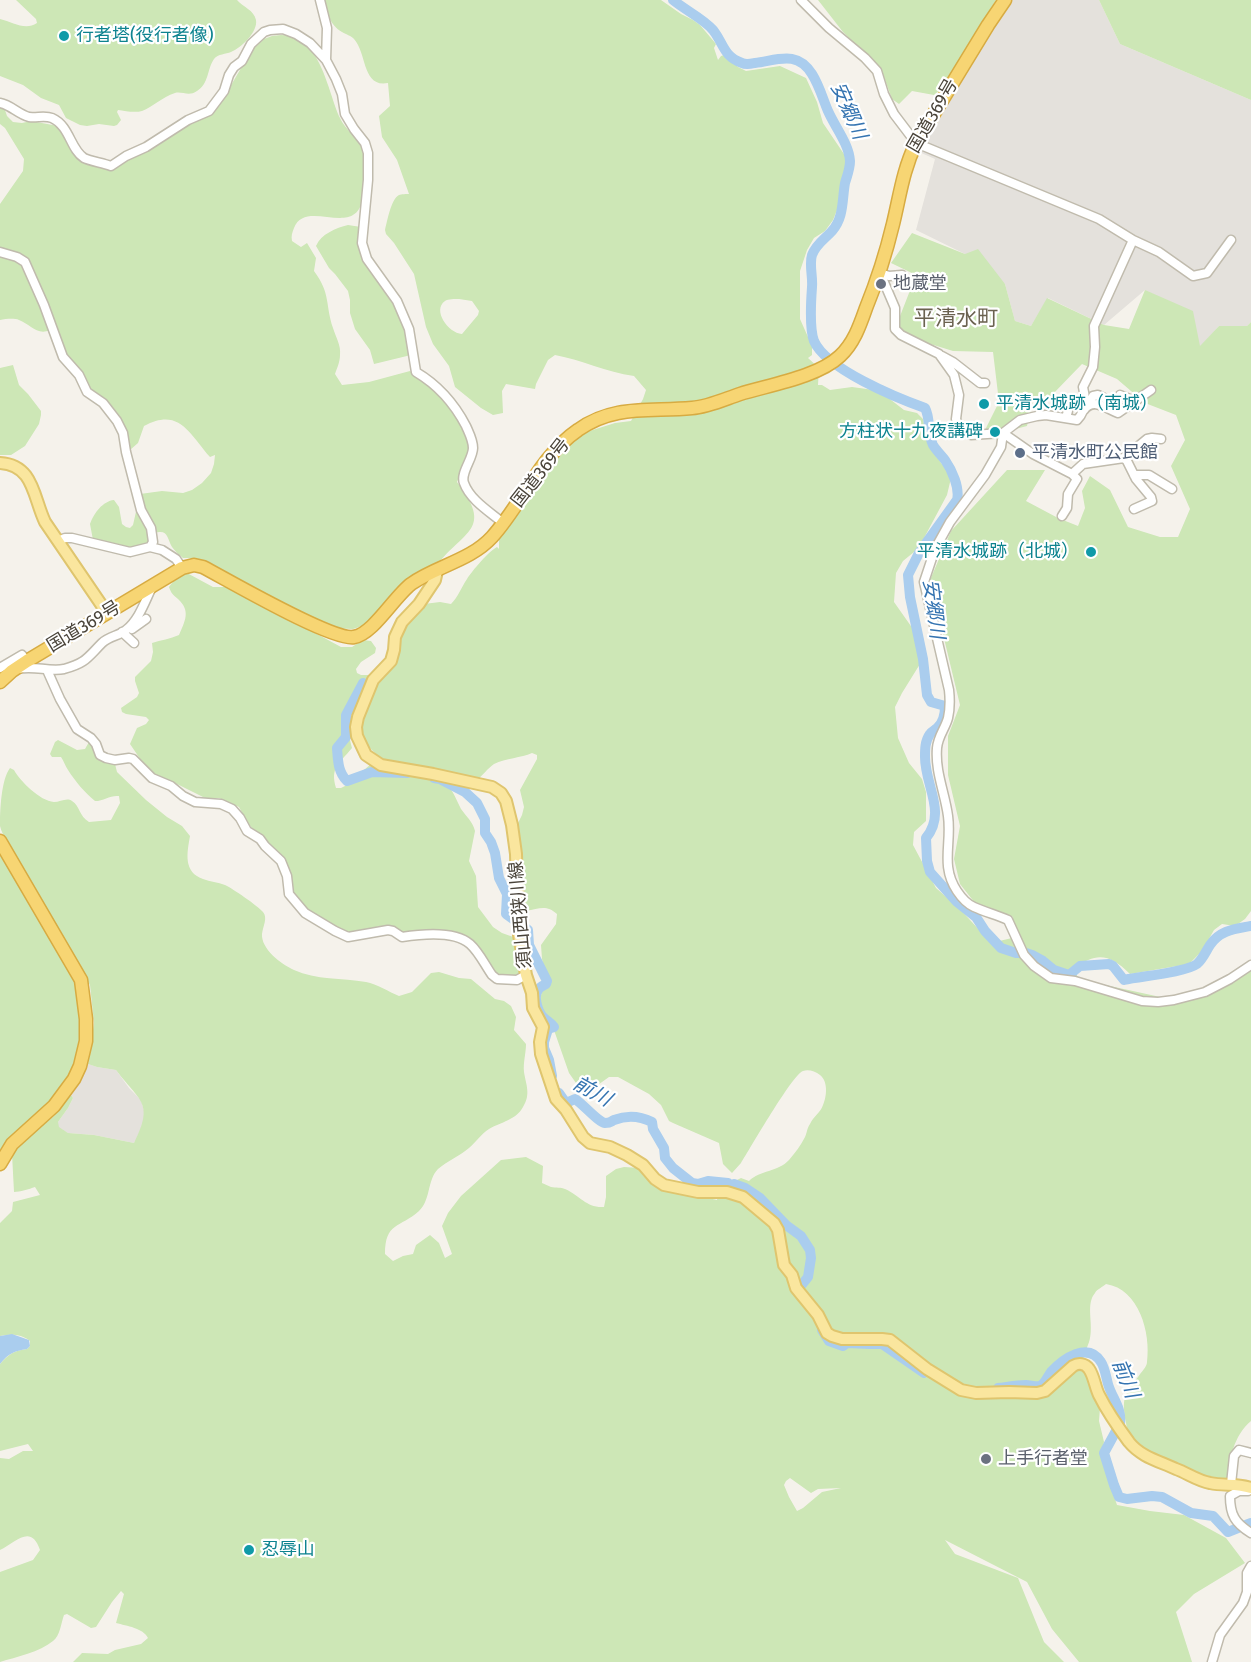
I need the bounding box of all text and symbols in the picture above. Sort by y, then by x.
place label: 行者塔(役行者像) [76,25,214,47]
marker: 行者塔(役行者像) [57,29,71,43]
street label: 国道369号 [903,75,963,157]
water label: 安郷川 [825,79,871,143]
place label: 地蔵堂 [893,273,947,295]
marker: 地蔵堂 [874,277,888,291]
district label: 平清水町 [914,306,998,332]
place label: 平清水城跡（南城） [996,393,1158,415]
marker: 平清水城跡（南城） [977,397,991,411]
place label: 方柱状十九夜講碑 [839,421,983,443]
marker: 方柱状十九夜講碑 [988,425,1002,439]
street label: 国道369号 [507,434,575,512]
place label: 平清水町公民館 [1032,442,1158,464]
marker: 平清水町公民館 [1013,446,1027,460]
place label: 平清水城跡（北城） [917,541,1079,563]
marker: 平清水城跡（北城） [1084,545,1098,559]
water label: 安郷川 [917,578,949,640]
street label: 国道369号 [43,597,125,657]
street label: 須山西狭川線 [506,860,536,970]
water label: 前川 [569,1072,615,1112]
water label: 前川 [1106,1356,1144,1402]
place label: 上手行者堂 [998,1448,1088,1470]
marker: 上手行者堂 [979,1452,993,1466]
place label: 忍辱山 [261,1539,315,1561]
marker: 忍辱山 [242,1543,256,1557]

